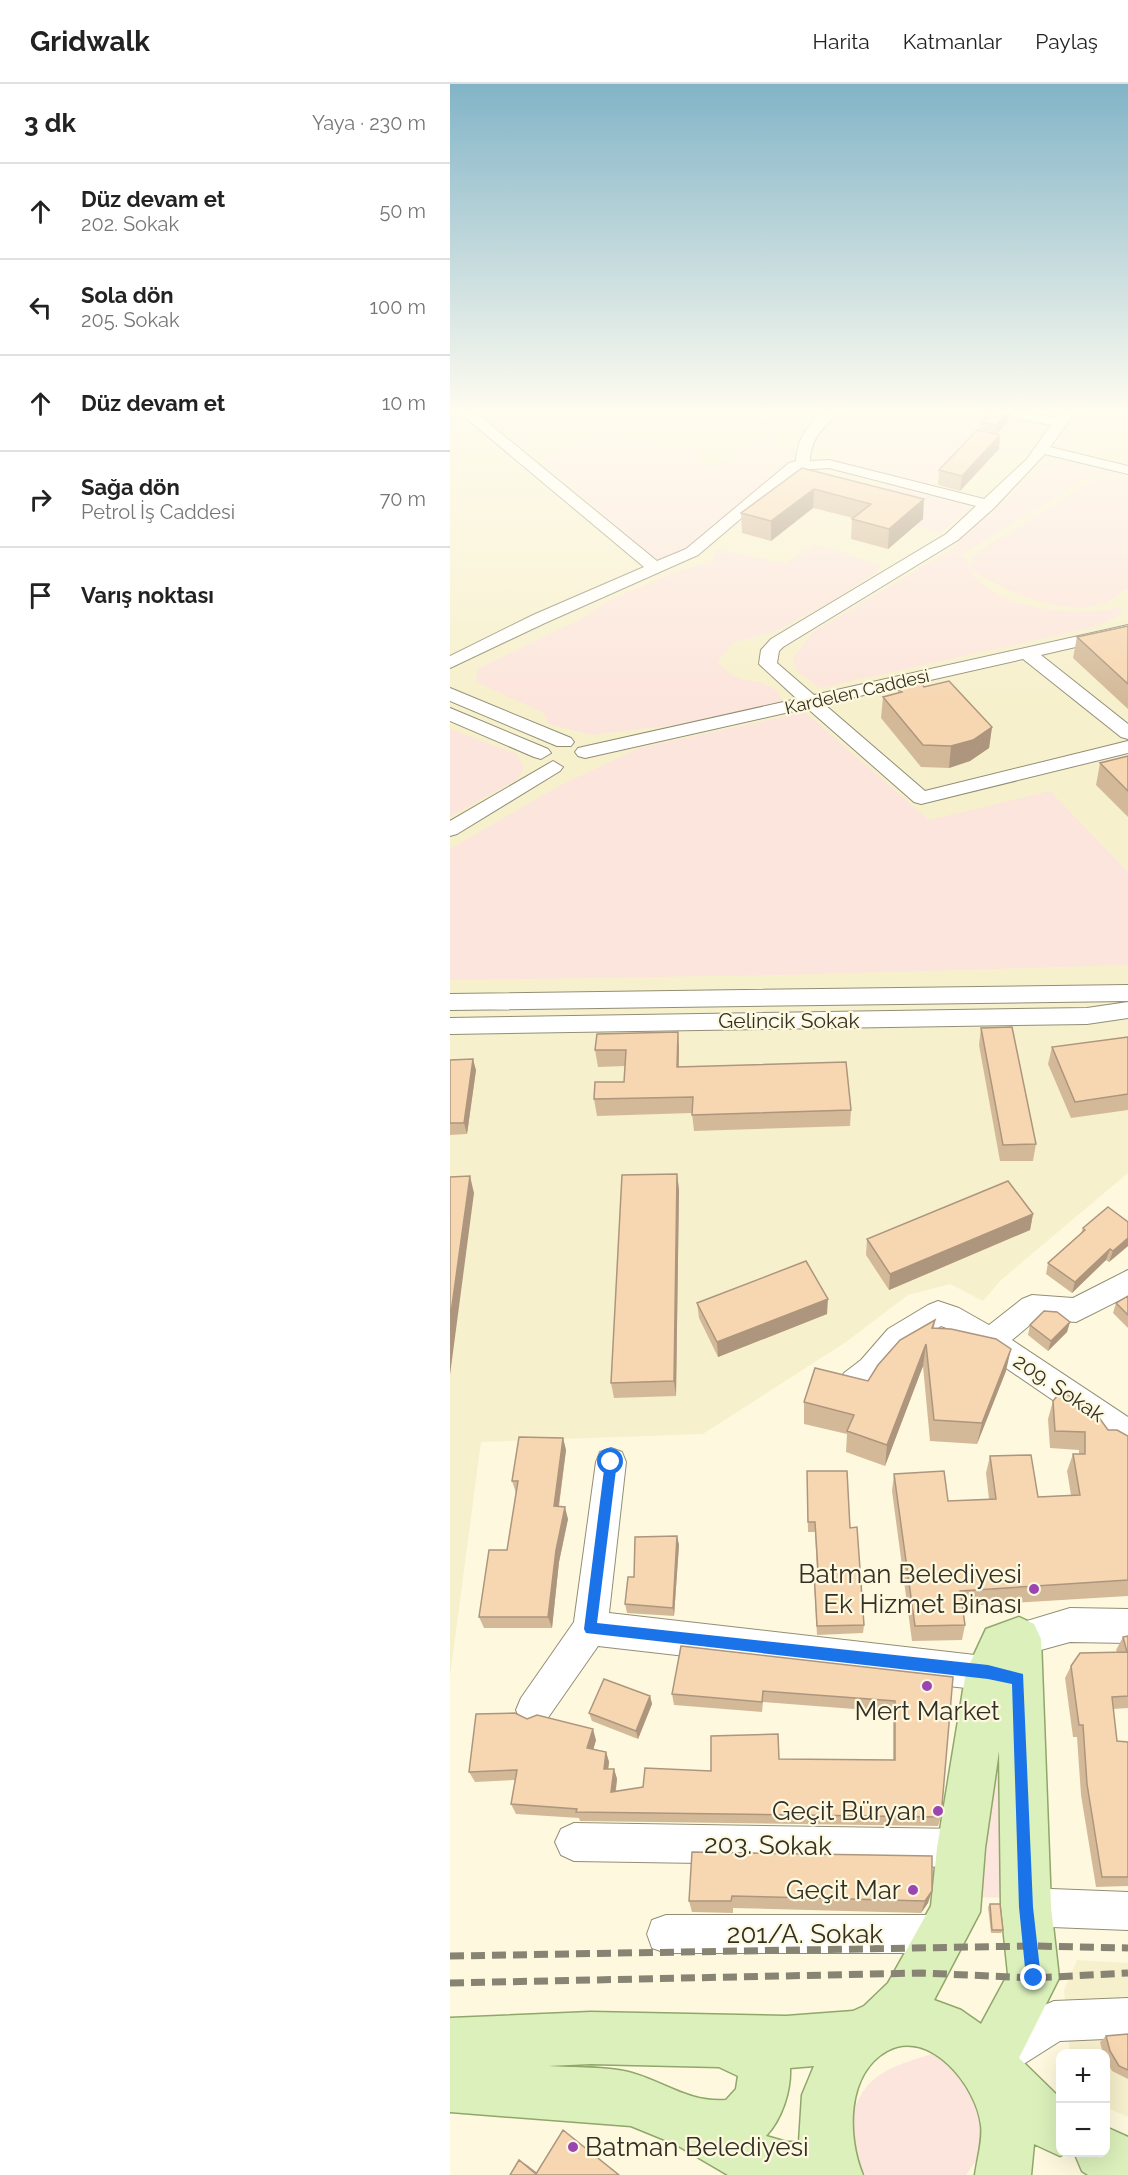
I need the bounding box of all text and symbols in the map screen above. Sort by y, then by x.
text: Gridwalk [30,25,150,58]
text: Harita [813,29,870,54]
text: Katmanlar [903,29,1002,54]
text: Paylaş [1035,29,1098,54]
text: 3 dk [24,108,76,138]
text: Yaya · 230 m [312,111,426,135]
text: Düz devam et [81,186,225,212]
icon: ahead [24,195,57,228]
text: 50 m [379,199,426,223]
text: 202. Sokak [81,212,179,236]
text: Sola dön [81,282,174,308]
icon: left [24,291,57,324]
text: 100 m [369,295,426,319]
text: 205. Sokak [81,308,180,332]
icon: ahead [24,387,57,420]
text: Düz devam et [81,390,225,416]
text: 10 m [382,391,426,415]
text: Sağa dön [81,474,180,500]
icon: right [24,483,57,516]
text: 70 m [380,487,426,511]
text: Petrol İş Caddesi [81,500,235,524]
icon: arrive [24,579,57,612]
text: Varış noktası [81,582,214,608]
street label: Kardelen Caddesi [783,665,931,718]
street label: Gelincik Sokak [718,1008,860,1033]
street label: 209. Sokak [1009,1348,1110,1427]
route start [597,1448,623,1474]
place label: Batman Belediyesi Ek Hizmet Binası [798,1559,1022,1619]
marker: Batman Belediyesi Ek Hizmet Binası [1027,1582,1041,1596]
marker: Mert Market [920,1679,934,1693]
place label: Mert Market [854,1696,1000,1726]
place label: Geçit Büryan [772,1796,926,1826]
marker: Geçit Büryan [931,1804,945,1818]
street label: 203. Sokak [704,1829,832,1861]
place label: Geçit Mar [786,1875,901,1905]
marker: Geçit Mar [906,1883,920,1897]
street label: 201/A. Sokak [727,1919,883,1949]
route end [1020,1964,1046,1990]
map controls [1056,2049,1110,2157]
button: + [1056,2049,1110,2103]
button: − [1056,2103,1110,2157]
place label: Batman Belediyesi [585,2132,809,2162]
marker: Batman Belediyesi [566,2140,580,2154]

